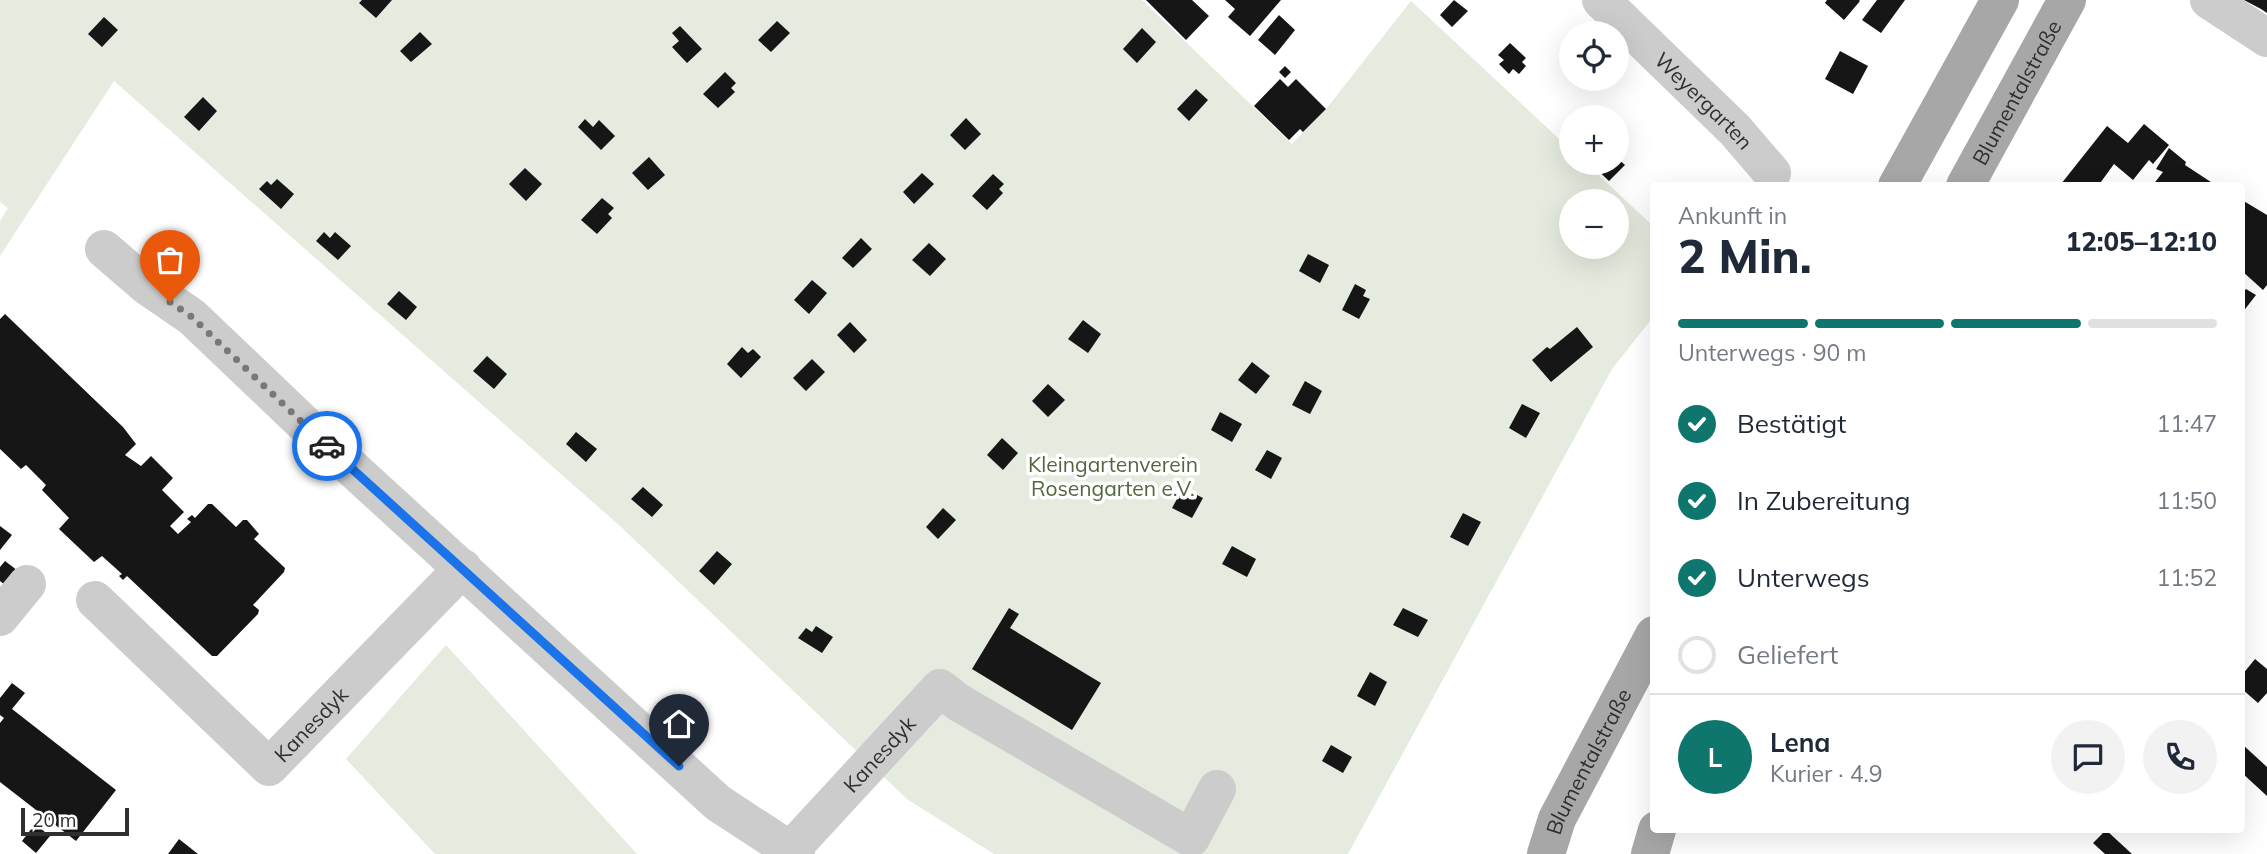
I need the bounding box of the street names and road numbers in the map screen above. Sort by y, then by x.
street label: Blumentalstraße [1966,15,2067,169]
street label: Weyergarten [1649,46,1759,155]
street label: Kanesdyk [268,681,353,767]
street label: Blumentalstraße [1540,684,1637,837]
street label: Kanesdyk [838,710,921,798]

